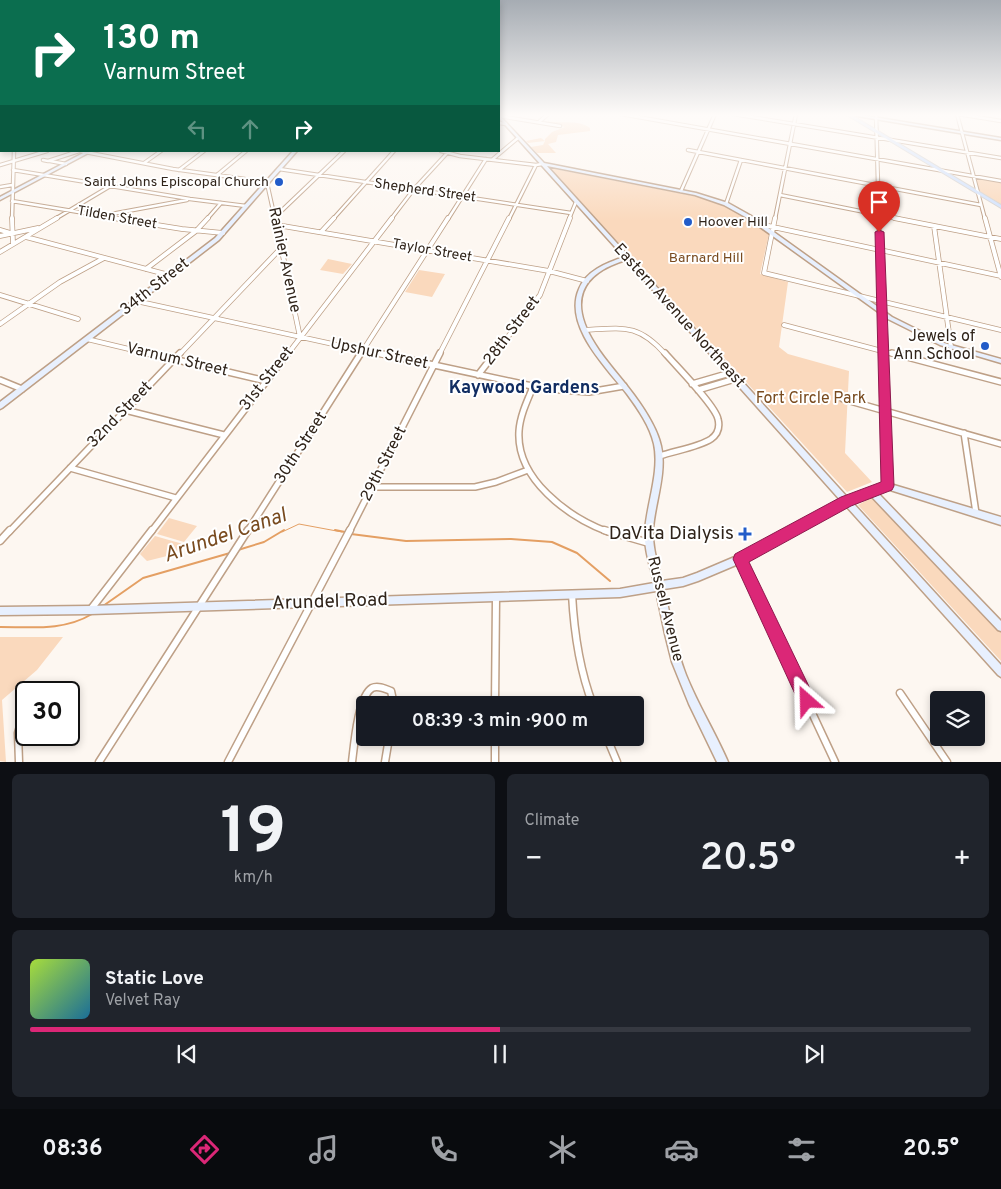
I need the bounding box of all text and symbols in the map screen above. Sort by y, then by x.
text: 130 m [103,17,200,61]
icon: right [20,20,85,85]
text: Varnum Street [103,60,245,87]
icon: left [183,115,211,143]
icon: ahead [236,115,264,143]
icon: right [289,115,317,143]
place label: Saint Johns Episcopal Church [84,174,269,191]
street label: Shepherd Street [373,175,477,207]
marker: Saint Johns Episcopal Church [273,176,285,188]
pin [858,181,900,232]
icon: arrive [865,188,893,216]
street label: Tilden Street [76,203,158,233]
street label: Rainier Avenue [263,205,305,315]
place label: Hoover Hill [698,214,768,231]
marker: Hoover Hill [682,216,694,228]
street label: Taylor Street [391,236,473,266]
street label: Eastern Avenue Northeast [609,240,749,392]
park label: Barnard Hill [669,250,743,267]
street label: 34th Street [116,254,194,320]
street label: 28th Street [479,292,545,370]
place label: Jewels of Ann School [893,327,976,365]
street label: Upshur Street [328,334,430,374]
street label: Varnum Street [124,339,230,381]
marker: Jewels of Ann School [979,340,991,352]
street label: 31st Street [236,343,298,415]
street label: 32nd Street [83,377,157,453]
district label: Kaywood Gardens [449,377,599,400]
park label: Fort Circle Park [756,389,866,409]
street label: 30th Street [270,408,332,488]
street label: 29th Street [357,423,411,505]
water label: Arundel Canal [160,502,292,570]
place label: DaVita Dialysis [609,522,734,546]
marker: DaVita Dialysis [738,527,752,541]
street label: Russell Avenue [642,554,688,664]
street label: Arundel Road [271,588,389,616]
position arrow [780,674,832,726]
speed limit sign: 30 [15,681,80,746]
map controls [930,691,985,746]
button: layers [930,691,985,746]
text: 08:39 · 3 min · 900 m [412,709,588,733]
text: 19 [220,794,286,876]
text: Climate [525,811,579,831]
text: 20.5° [700,835,796,884]
text: − [525,842,543,878]
text: + [953,842,971,878]
text: km/h [234,868,273,888]
text: Static Love [105,967,204,991]
text: Velvet Ray [105,991,180,1011]
icon: previous [173,1040,201,1068]
icon: pause [486,1040,514,1068]
icon: next [800,1040,828,1068]
icon: directions [187,1132,222,1167]
icon: music [306,1132,341,1167]
icon: phone [426,1132,461,1167]
icon: climate [545,1132,580,1167]
icon: car [664,1132,699,1167]
icon: filters [784,1132,819,1167]
text: 08:36 [42,1136,103,1163]
text: 20.5° [903,1136,959,1163]

